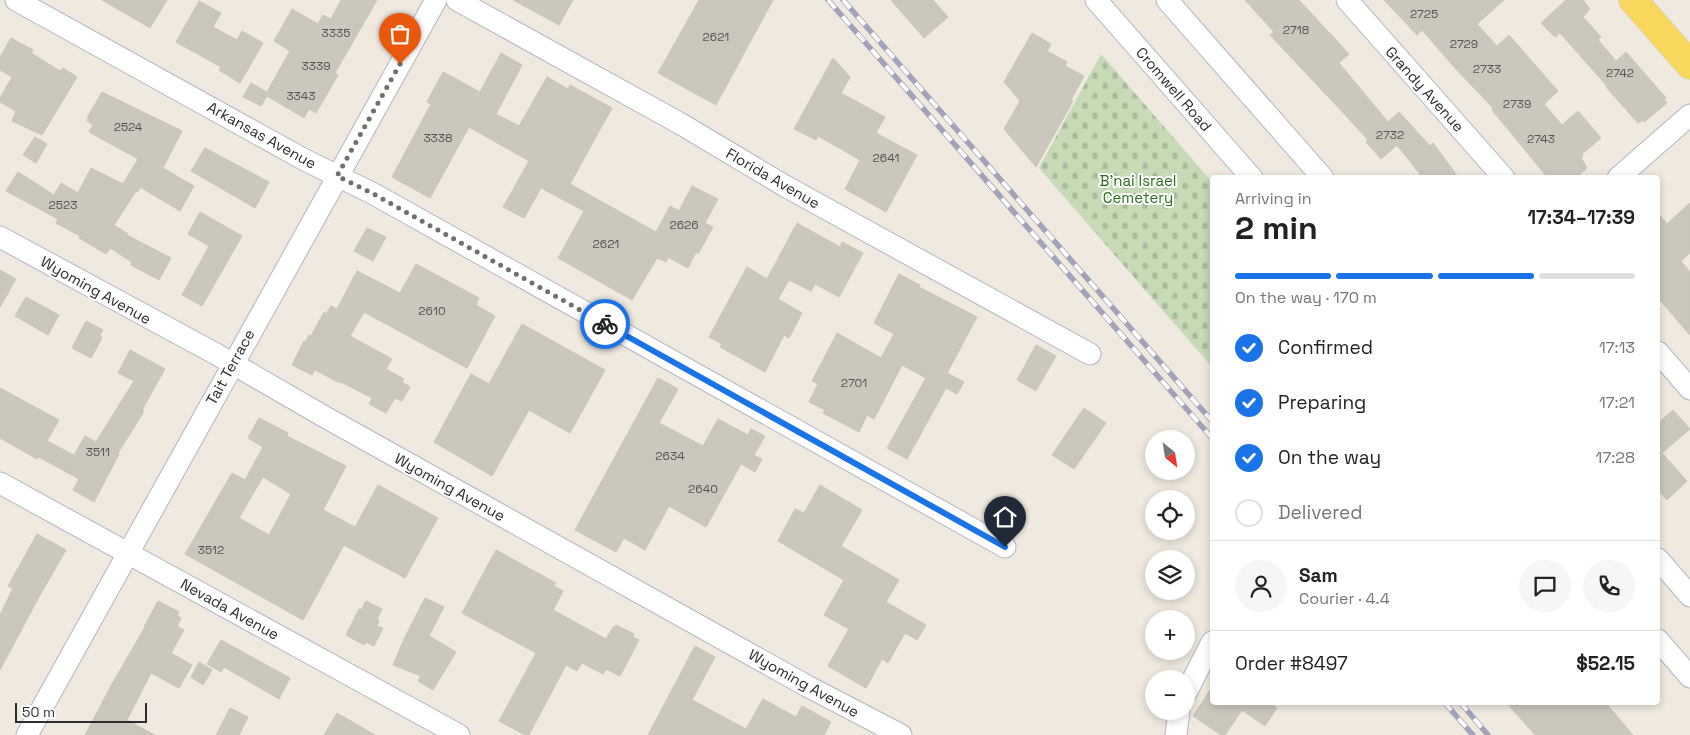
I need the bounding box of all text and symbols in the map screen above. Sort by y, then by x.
house number: 2725 [1410,6,1438,22]
pin [379,13,421,64]
icon: bag [386,20,414,48]
house number: 2718 [1283,22,1309,38]
house number: 3335 [322,25,350,41]
house number: 2621 [703,29,729,45]
house number: 2729 [1450,36,1478,52]
street label: Grandy Avenue [1382,42,1468,136]
street label: Cromwell Road [1132,43,1216,135]
house number: 3339 [301,58,331,74]
house number: 2733 [1473,61,1501,77]
house number: 2742 [1606,65,1634,81]
house number: 3343 [286,88,316,104]
house number: 2739 [1503,96,1531,112]
street label: Arkansas Avenue [204,97,320,173]
house number: 2524 [114,119,143,135]
house number: 2732 [1376,127,1404,143]
house number: 3338 [423,130,453,146]
house number: 2743 [1527,131,1555,147]
street label: Florida Avenue [723,143,823,213]
house number: 2641 [873,150,899,166]
park label: B’nai Israel Cemetery [1100,171,1176,207]
text: Arriving in [1235,188,1312,209]
house number: 2523 [49,197,77,213]
text: 17:34–17:39 [1527,205,1635,230]
text: 2 min [1235,208,1318,248]
house number: 2626 [669,217,699,233]
house number: 2621 [593,236,619,252]
street label: Wyoming Avenue [37,252,155,328]
text: On the way · 170 m [1235,287,1377,308]
courier [580,299,630,349]
house number: 2610 [418,303,446,319]
icon: bike [591,310,619,338]
street label: Tait Terrace [201,326,259,408]
icon: check [1235,334,1263,362]
text: Confirmed [1278,335,1373,360]
text: 17:13 [1599,337,1635,358]
house number: 2701 [841,375,867,391]
icon: check [1235,389,1263,417]
text: Preparing [1278,390,1366,415]
text: 17:21 [1599,392,1635,413]
north arrow [1145,430,1195,480]
map controls [1145,430,1195,720]
house number: 3511 [86,444,110,460]
icon: check [1235,444,1263,472]
text: On the way [1278,445,1381,470]
text: 17:28 [1596,447,1635,468]
house number: 2634 [655,448,685,464]
street label: Wyoming Avenue [391,449,509,525]
house number: 2640 [688,481,718,497]
button: locate [1145,490,1195,540]
pin [984,496,1026,547]
text: Delivered [1278,500,1363,525]
icon: home [991,503,1019,531]
house number: 3512 [198,542,224,558]
button: layers [1145,550,1195,600]
button: person [1235,560,1287,612]
button: chat [1519,560,1571,612]
button: phone [1583,560,1635,612]
text: Sam [1299,563,1338,588]
street label: Nevada Avenue [177,574,283,644]
text: Courier · 4.4 [1299,588,1390,609]
button: + [1145,610,1195,660]
street label: Wyoming Avenue [745,645,863,721]
text: Order #8497 [1235,651,1348,676]
text: $52.15 [1576,651,1635,676]
button: − [1145,670,1195,720]
scale bar [15,700,148,723]
text: 50 m [22,703,55,721]

